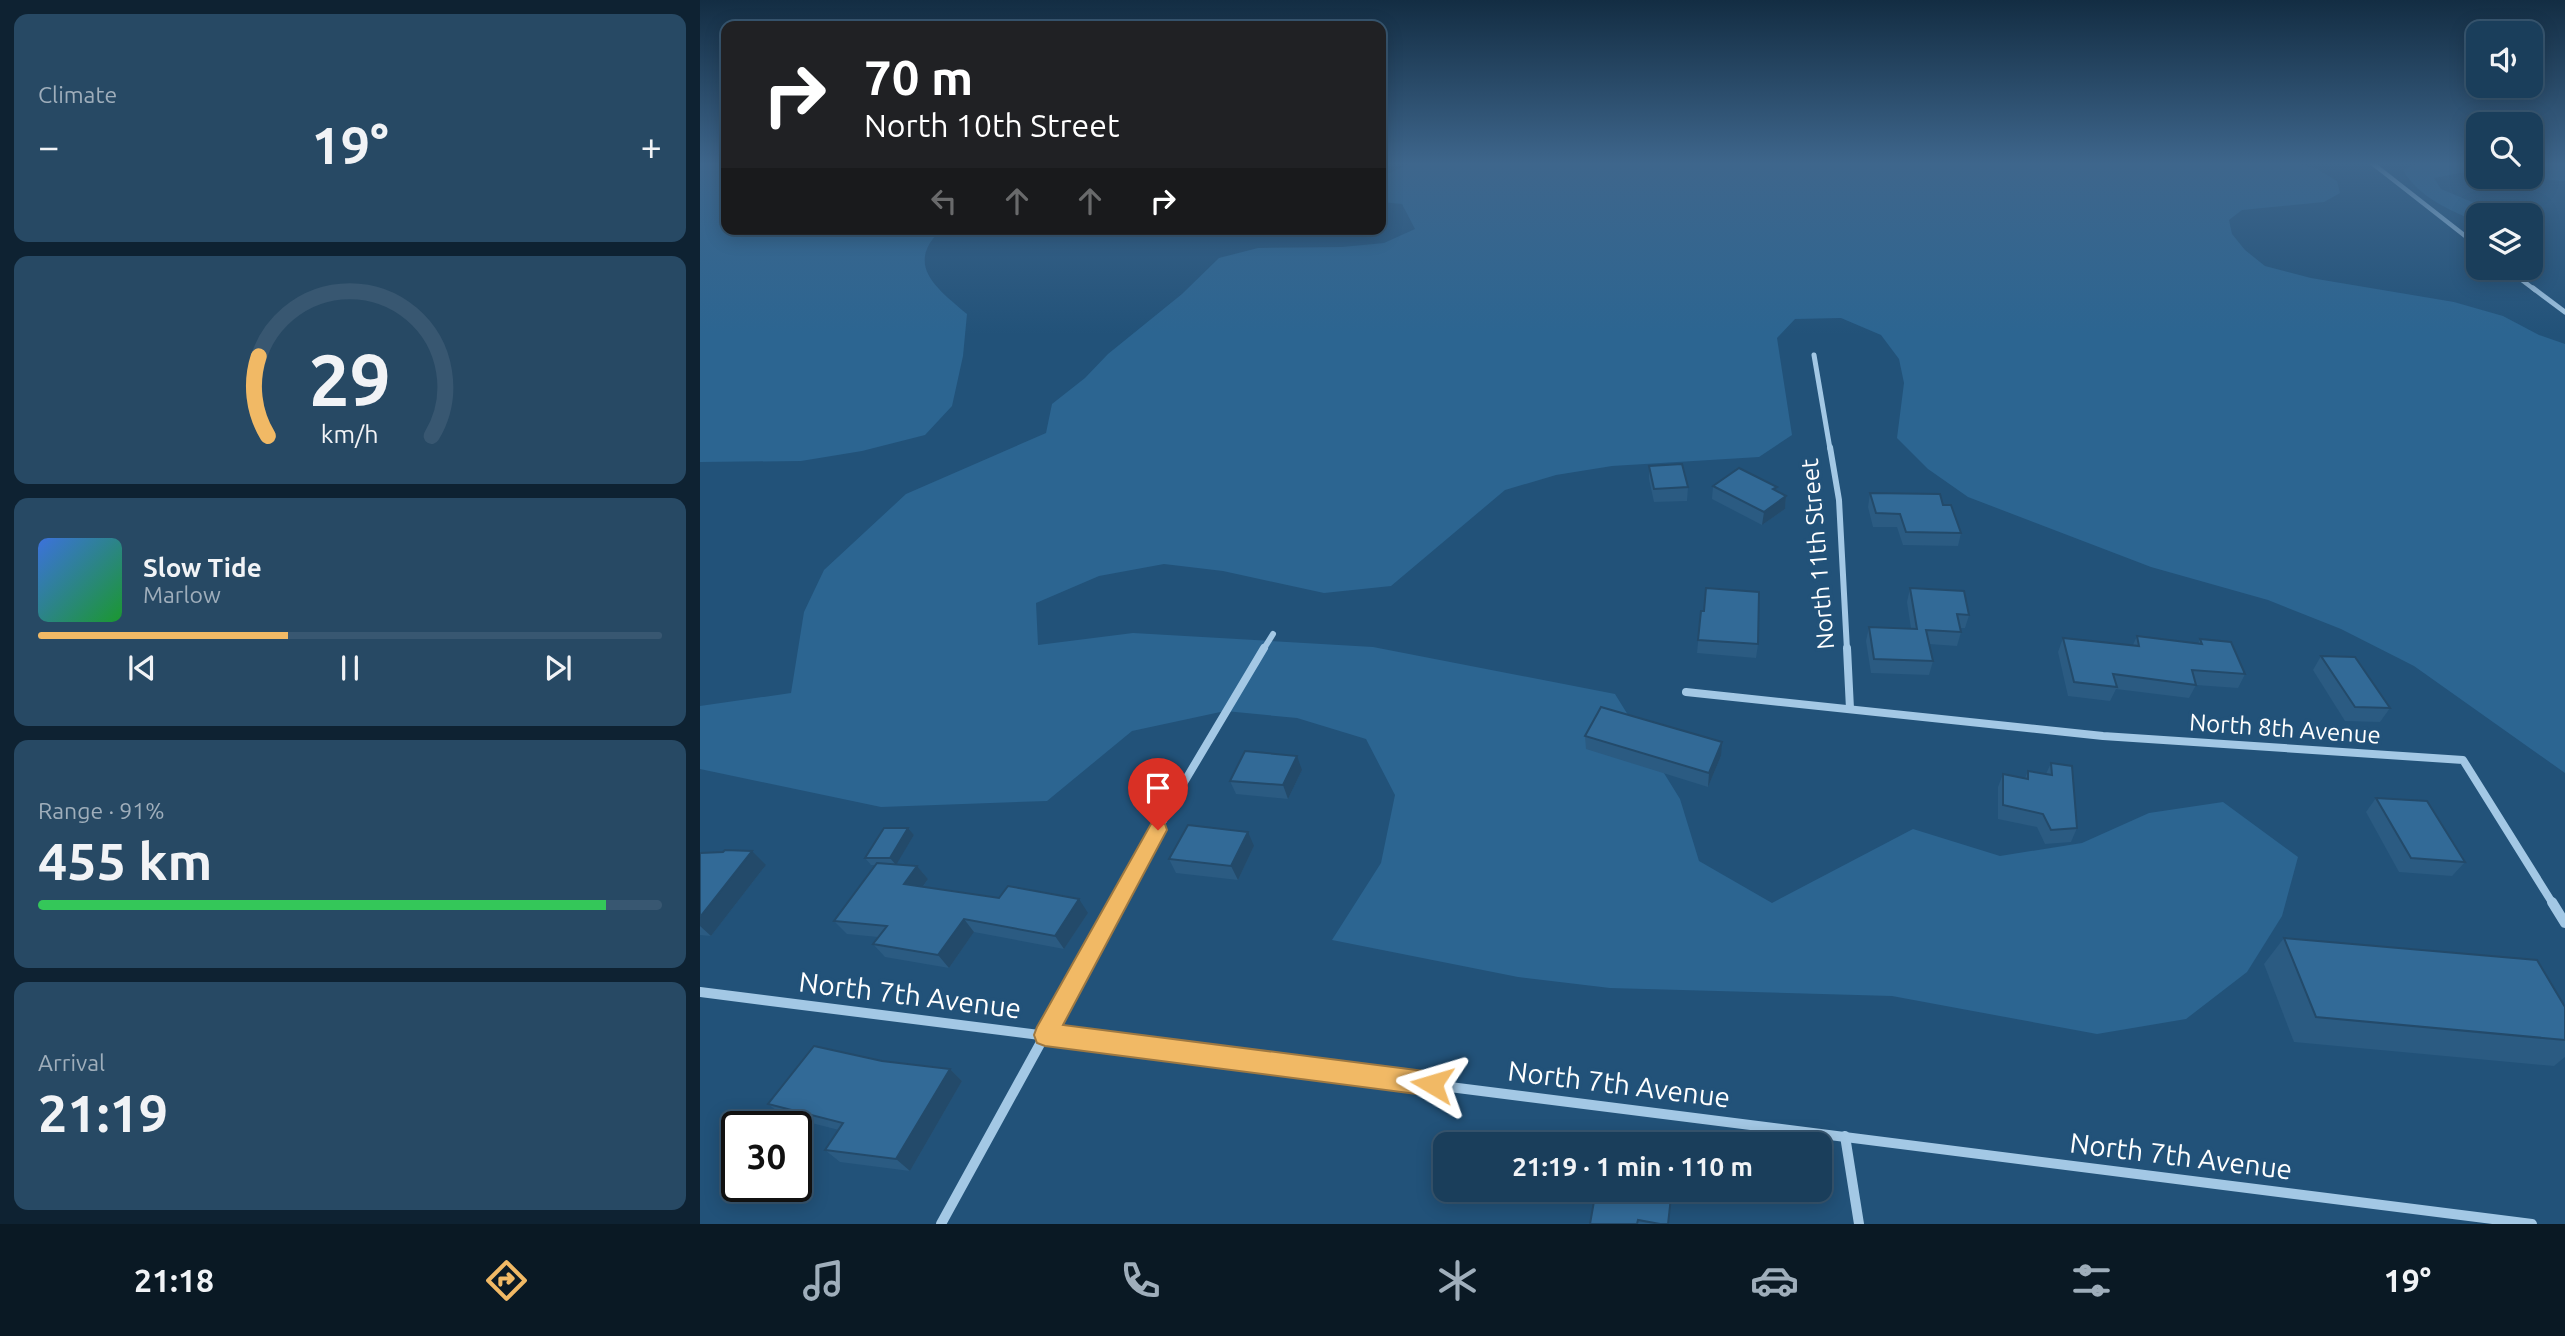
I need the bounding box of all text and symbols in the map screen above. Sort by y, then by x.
map controls [2466,21,2543,280]
button: sound [2466,21,2543,98]
icon: right [749,49,840,140]
text: 70 m [864,49,973,104]
text: Climate [38,82,117,107]
text: North 10th Street [864,107,1120,143]
button: search [2466,112,2543,189]
text: 19° [311,116,389,174]
text: − [38,125,59,167]
text: + [641,125,662,167]
icon: left [925,182,963,220]
icon: ahead [998,182,1036,220]
icon: ahead [1071,182,1109,220]
icon: right [1144,182,1182,220]
button: layers [2466,203,2543,280]
text: 29 [309,338,391,420]
text: km/h [321,420,379,448]
street label: North 11th Street [1796,457,1839,651]
text: Slow Tide [143,553,262,582]
text: Marlow [143,582,221,607]
icon: previous [123,649,161,687]
icon: pause [331,649,369,687]
icon: next [539,649,577,687]
street label: North 8th Avenue [2188,708,2382,749]
pin [1128,758,1188,830]
icon: arrive [1139,769,1177,807]
text: Range · 91% [38,798,165,823]
text: 455 km [38,832,212,890]
street label: North 7th Avenue [797,965,1023,1024]
position arrow [1395,1047,1469,1121]
text: Arrival [38,1050,105,1075]
street label: North 7th Avenue [1506,1054,1732,1113]
text: 21:19 [38,1084,168,1142]
speed limit sign: 30 [721,1111,812,1202]
street label: North 7th Avenue [2068,1126,2294,1185]
text: 21:19 · 1 min · 110 m [1512,1152,1753,1181]
icon: directions [482,1256,531,1305]
icon: music [799,1256,848,1305]
icon: phone [1116,1256,1165,1305]
icon: climate [1433,1256,1482,1305]
icon: car [1750,1256,1799,1305]
icon: filters [2067,1256,2116,1305]
text: 21:18 [134,1262,214,1298]
text: 19° [2384,1262,2431,1298]

